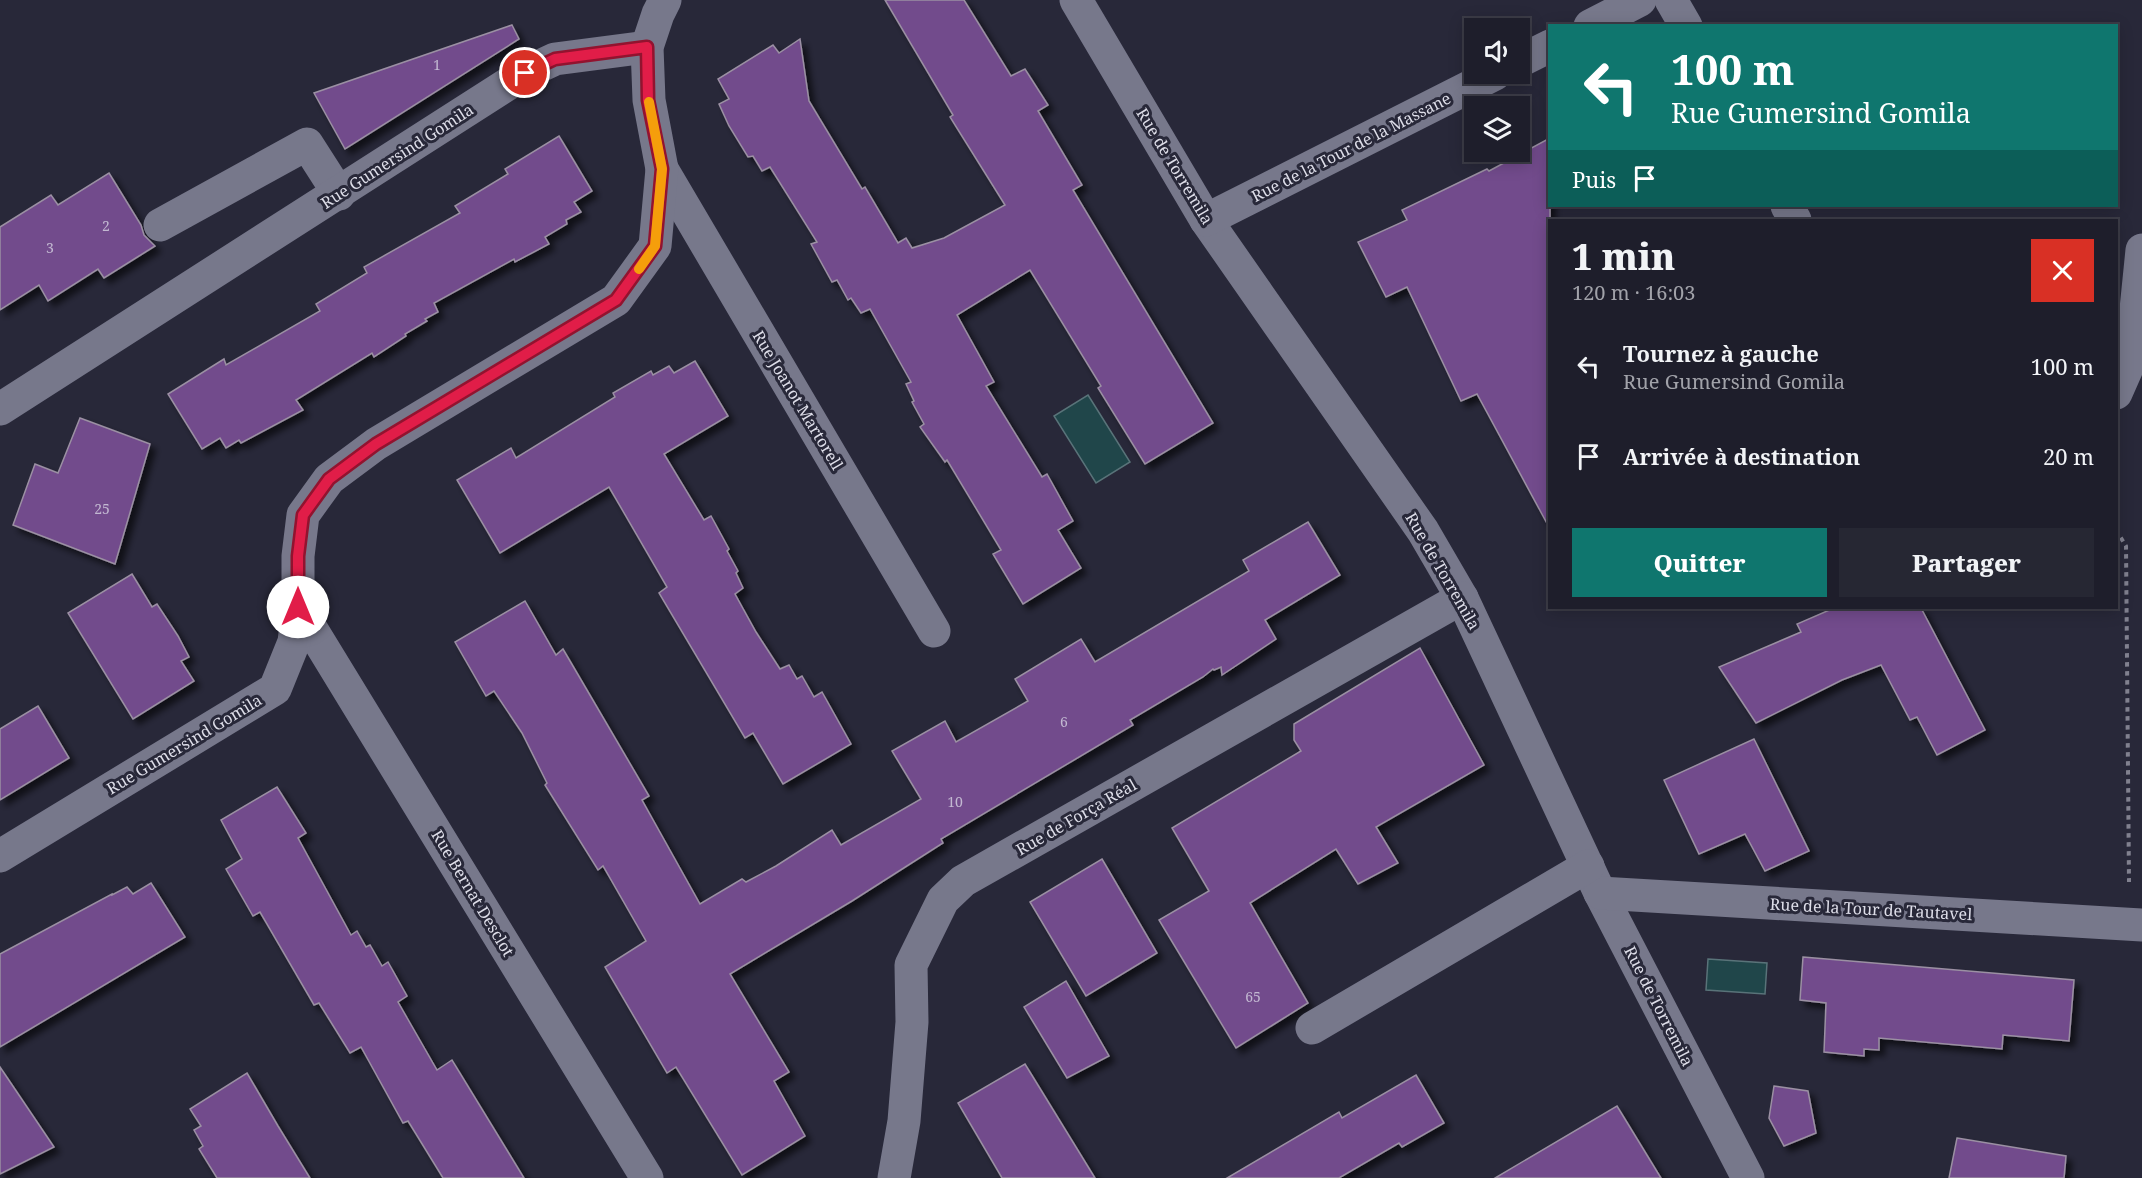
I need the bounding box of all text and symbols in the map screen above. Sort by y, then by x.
map controls [1464,18,1530,162]
button: sound [1464,18,1530,84]
text: 100 m [1671,40,1795,97]
pin [499,47,550,98]
icon: left [1572,48,1650,126]
house number: 1 [433,55,441,74]
icon: arrive [508,56,541,89]
street label: Rue de la Tour de la Massane [1247,87,1455,207]
text: Rue Gumersind Gomila [1671,94,1971,131]
button: layers [1464,96,1530,162]
street label: Rue Gumersind Gomila [316,98,478,214]
street label: Rue de Torremila [1132,104,1218,228]
icon: arrive [1628,162,1661,195]
text: Puis [1572,164,1616,194]
house number: 2 [102,216,110,235]
text: 1 min [1572,232,1675,281]
house number: 3 [46,238,54,257]
button: close [2031,239,2094,302]
text: 120 m · 16:03 [1572,279,1695,306]
street label: Rue Joanot Martorell [748,326,848,474]
text: Tournez à gauche [1623,338,1819,368]
icon: left [1572,350,1605,383]
text: 100 m [2031,351,2094,381]
text: Rue Gumersind Gomila [1623,368,1845,395]
icon: arrive [1572,440,1605,473]
text: Arrivée à destination [1623,441,1860,471]
text: 20 m [2043,441,2094,471]
house number: 25 [94,499,110,518]
street label: Rue de Torremila [1400,508,1486,634]
button: Quitter [1572,528,1827,597]
button: Partager [1839,528,2094,597]
position arrow [266,575,330,639]
street label: Rue Gumersind Gomila [102,689,266,799]
house number: 6 [1060,712,1068,731]
street label: Rue de Força Réal [1012,774,1140,860]
house number: 10 [947,792,963,811]
street label: Rue Bernat Desclot [426,826,520,961]
street label: Rue de la Tour de Tautavel [1769,893,1973,925]
street label: Rue de Torremila [1619,942,1699,1070]
house number: 65 [1245,987,1261,1006]

